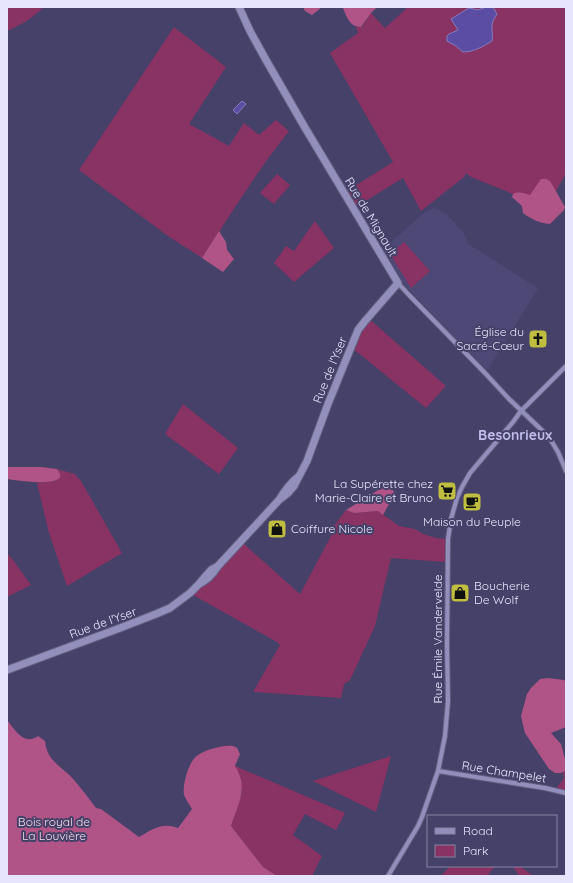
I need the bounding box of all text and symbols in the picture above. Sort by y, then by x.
street label: Rue de Mignault [342,174,401,259]
place label: Église du Sacré-Cœur [457,324,524,353]
church icon: Église du Sacré-Cœur [527,328,549,350]
street label: Rue de l'Yser [309,334,350,405]
district label: Besonrieux [478,426,552,444]
place label: La Supérette chez Marie-Claire et Bruno [315,476,433,505]
supermarket icon: La Supérette chez Marie-Claire et Bruno [436,480,458,502]
cafe icon: Maison du Peuple [461,491,483,513]
place label: Maison du Peuple [423,514,521,529]
shop icon: Coiffure Nicole [266,518,288,540]
place label: Coiffure Nicole [291,521,373,536]
street label: Rue Émile Vandervelde [430,574,445,703]
place label: Boucherie De Wolf [474,578,530,607]
shop icon: Boucherie De Wolf [449,582,471,604]
street label: Rue de l'Yser [67,603,139,642]
street label: Rue Champelet [461,757,547,786]
park label: Bois royal de La Louvière [18,814,90,843]
legend [427,815,557,867]
text: Road [463,823,493,838]
text: Park [463,843,488,858]

